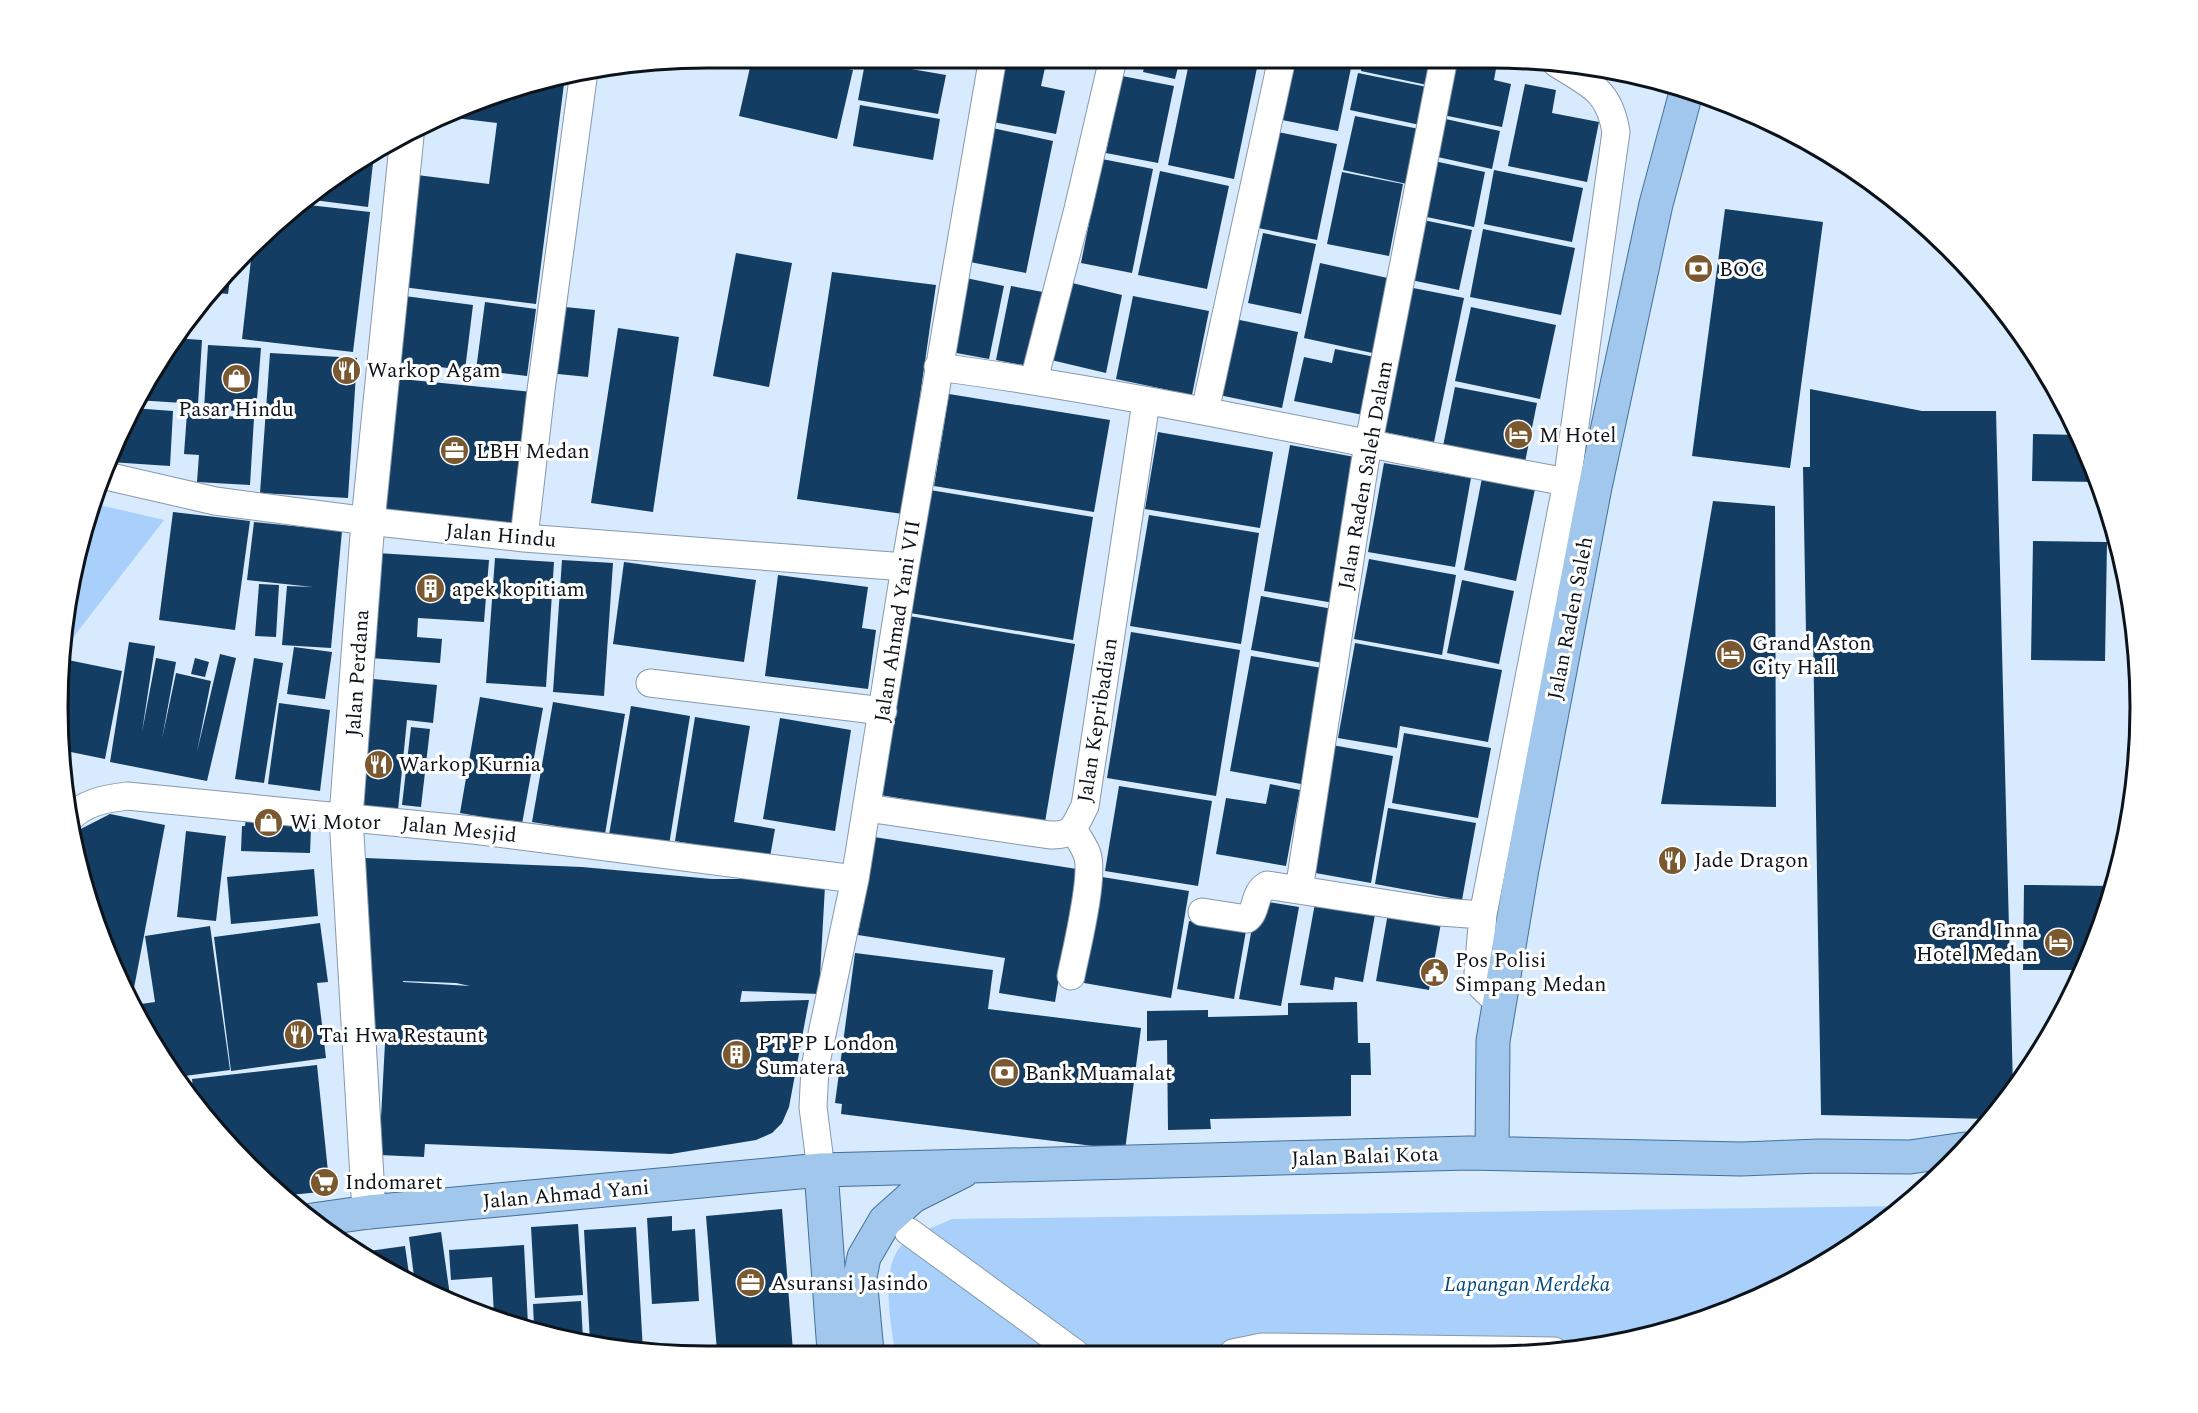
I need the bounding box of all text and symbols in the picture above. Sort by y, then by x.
bank icon: BOC [1682,253,1714,285]
place label: BOC [1719,254,1765,286]
restaurant icon: Warkop Agam [330,354,362,386]
place label: Warkop Agam [367,355,501,387]
street label: Jalan Raden Saleh Dalam [1330,358,1402,592]
shop icon: Pasar Hindu [220,362,252,394]
place label: Pasar Hindu [178,394,294,426]
hotel icon: M Hotel [1502,419,1534,451]
place label: M Hotel [1539,420,1617,452]
office icon: LBH Medan [439,435,471,467]
place label: LBH Medan [476,436,590,468]
street label: Jalan Hindu [444,515,558,557]
street label: Jalan Ahmad Yani VII [866,518,930,725]
street label: Jalan Raden Saleh [1539,534,1602,703]
building icon: apek kopitiam [415,573,447,605]
place label: apek kopitiam [452,574,585,606]
street label: Jalan Perdana [338,608,378,738]
place label: Grand Aston City Hall [1752,628,1872,684]
street label: Jalan Kepribadian [1069,636,1127,805]
hotel icon: Grand Aston City Hall [1715,639,1747,671]
restaurant icon: Warkop Kurnia [362,748,394,780]
place label: Warkop Kurnia [399,749,542,781]
shop icon: Wi Motor [253,806,285,838]
place label: Wi Motor [290,807,381,839]
street label: Jalan Mesjid [400,808,518,852]
restaurant icon: Jade Dragon [1657,844,1689,876]
place label: Jade Dragon [1694,845,1809,877]
place label: Grand Inna Hotel Medan [1916,915,2039,971]
hotel icon: Grand Inna Hotel Medan [2043,926,2075,958]
place label: Pos Polisi Simpang Medan [1455,945,1606,1001]
public building icon: Pos Polisi Simpang Medan [1418,956,1450,988]
restaurant icon: Tai Hwa Restaunt [282,1019,314,1051]
place label: Tai Hwa Restaunt [319,1020,485,1052]
place label: PT PP London Sumatera [758,1028,895,1084]
building icon: PT PP London Sumatera [721,1039,753,1071]
bank icon: Bank Muamalat [988,1057,1020,1089]
place label: Bank Muamalat [1025,1058,1172,1090]
street label: Jalan Balai Kota [1291,1138,1440,1176]
supermarket icon: Indomaret [308,1166,340,1198]
place label: Indomaret [345,1167,443,1199]
street label: Jalan Ahmad Yani [481,1172,651,1218]
office icon: Asuransi Jasindo [734,1267,766,1299]
place label: Asuransi Jasindo [771,1268,928,1300]
park label: Lapangan Merdeka [1444,1269,1611,1301]

